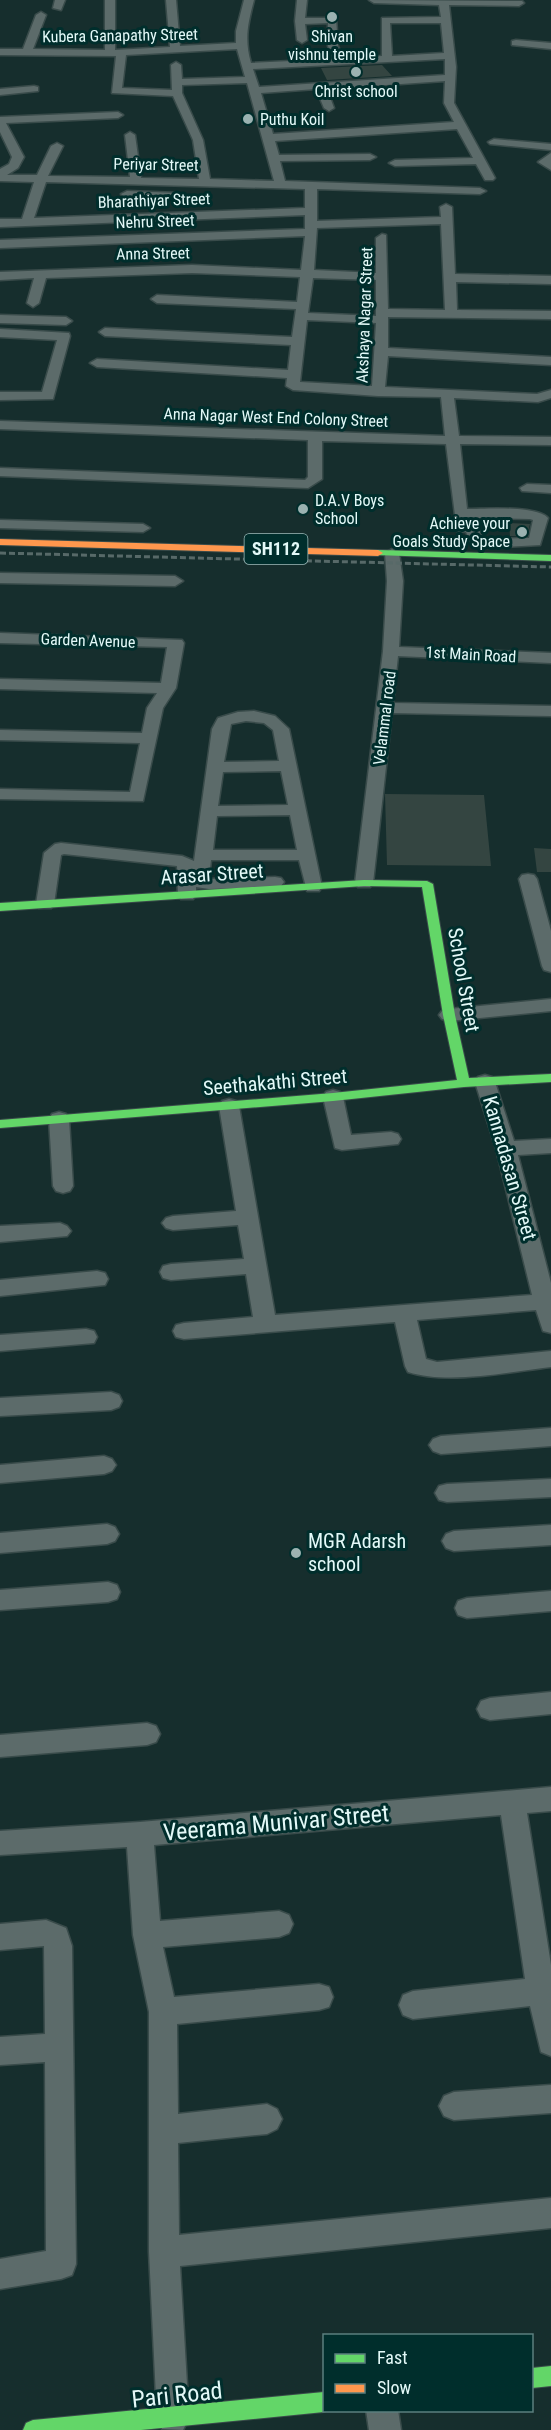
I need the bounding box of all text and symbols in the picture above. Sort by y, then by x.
marker: Shivan vishnu temple [325,10,339,24]
street label: Kubera Ganapathy Street [42,25,198,46]
place label: Shivan vishnu temple [288,27,376,64]
marker: Christ school [349,65,363,79]
place label: Christ school [314,82,398,101]
place label: Puthu Koil [260,110,324,129]
marker: Puthu Koil [241,112,255,126]
street label: Periyar Street [113,154,199,175]
street label: Bharathiyar Street [97,189,211,212]
street label: Nehru Street [115,211,195,232]
street label: Anna Street [116,243,190,264]
street label: Akshaya Nagar Street [353,246,376,383]
street label: Anna Nagar West End Colony Street [163,404,389,431]
place label: D.A.V Boys School [315,491,384,528]
marker: D.A.V Boys School [296,502,310,516]
place label: Achieve your Goals Study Space [392,514,510,551]
marker: Achieve your Goals Study Space [515,525,529,539]
road number: SH112 [244,534,308,564]
street label: Garden Avenue [40,629,136,652]
street label: 1st Main Road [425,643,517,666]
street label: Velammal road [369,670,400,766]
street label: Arasar Street [160,858,264,890]
street label: School Street [443,926,485,1034]
street label: Seethakathi Street [202,1064,348,1100]
street label: Kannadasan Street [478,1093,542,1243]
place label: MGR Adarsh school [308,1529,406,1576]
marker: MGR Adarsh school [289,1546,303,1560]
street label: Veerama Munivar Street [162,1799,390,1847]
legend [323,2334,533,2412]
text: Fast [377,2347,408,2368]
street label: Pari Road [130,2376,224,2414]
text: Slow [377,2377,412,2398]

